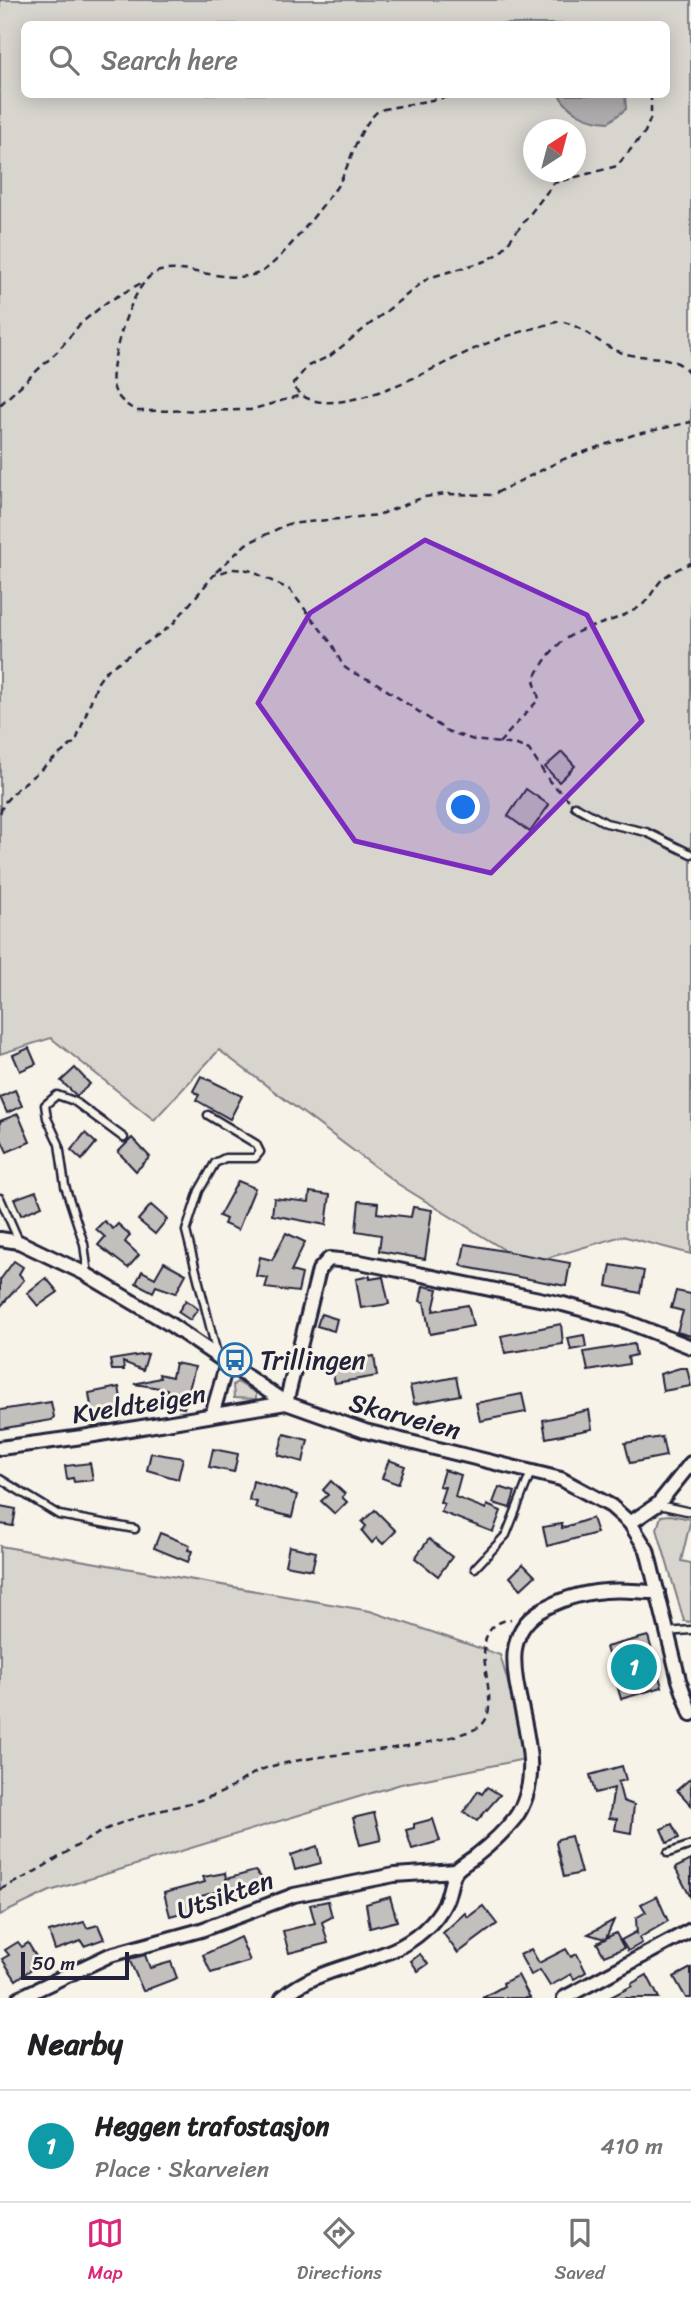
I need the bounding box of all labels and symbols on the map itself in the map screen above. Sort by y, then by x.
north arrow [523,119,586,182]
your location [446,790,480,824]
place label: Trillingen [260,1337,366,1383]
bus stop icon: Trillingen [216,1341,254,1379]
street label: Kveldteigen [69,1371,209,1437]
street label: Skarveien [344,1379,466,1453]
pin: 1 [611,1641,657,1693]
street label: Utsikten [170,1857,280,1933]
scale bar [21,1949,130,1981]

